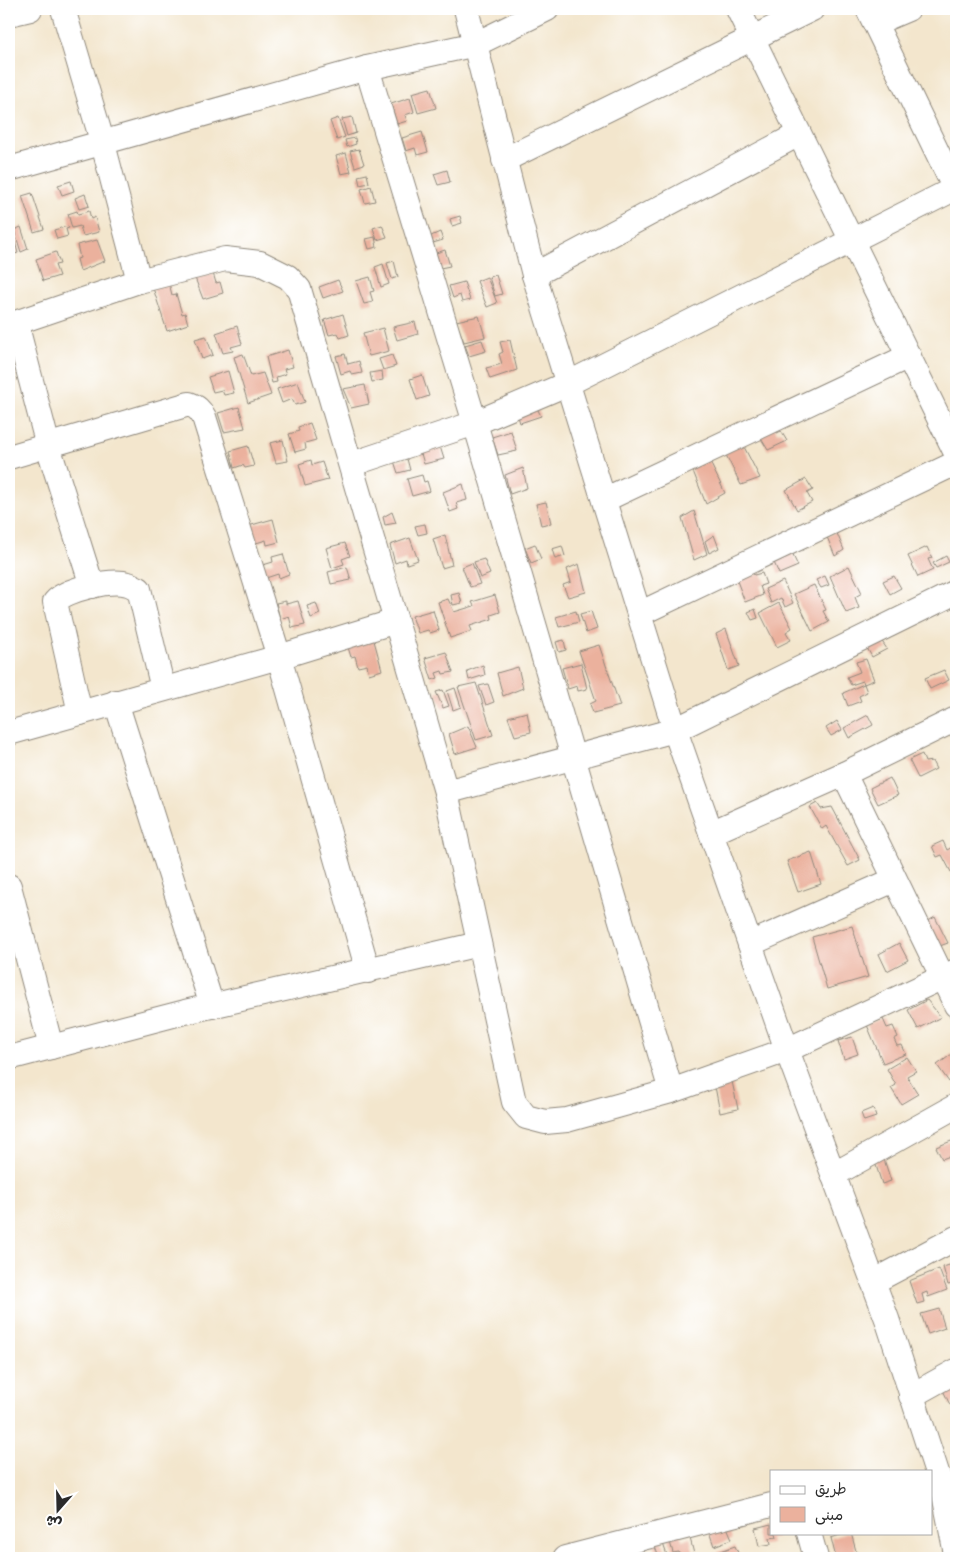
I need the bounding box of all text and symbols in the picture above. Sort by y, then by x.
legend [770,1470,932,1534]
text: طريق [815,1479,847,1500]
north arrow [32,1484,82,1534]
text: مبنى [815,1505,843,1526]
text: ش [43,1509,65,1533]

